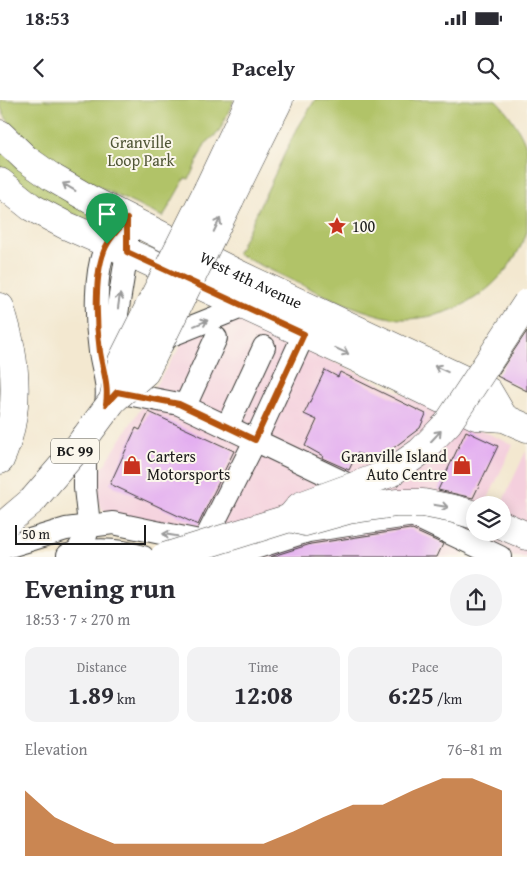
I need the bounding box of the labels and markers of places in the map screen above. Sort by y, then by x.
pin [86,193,128,244]
place label: 100 [352,214,375,238]
place icon: 100 [326,215,348,237]
place label: Carters Motorsports [147,444,230,486]
place label: Granville Island Auto Centre [341,444,447,486]
shop icon: Carters Motorsports [121,454,143,476]
shop icon: Granville Island Auto Centre [451,454,473,476]

